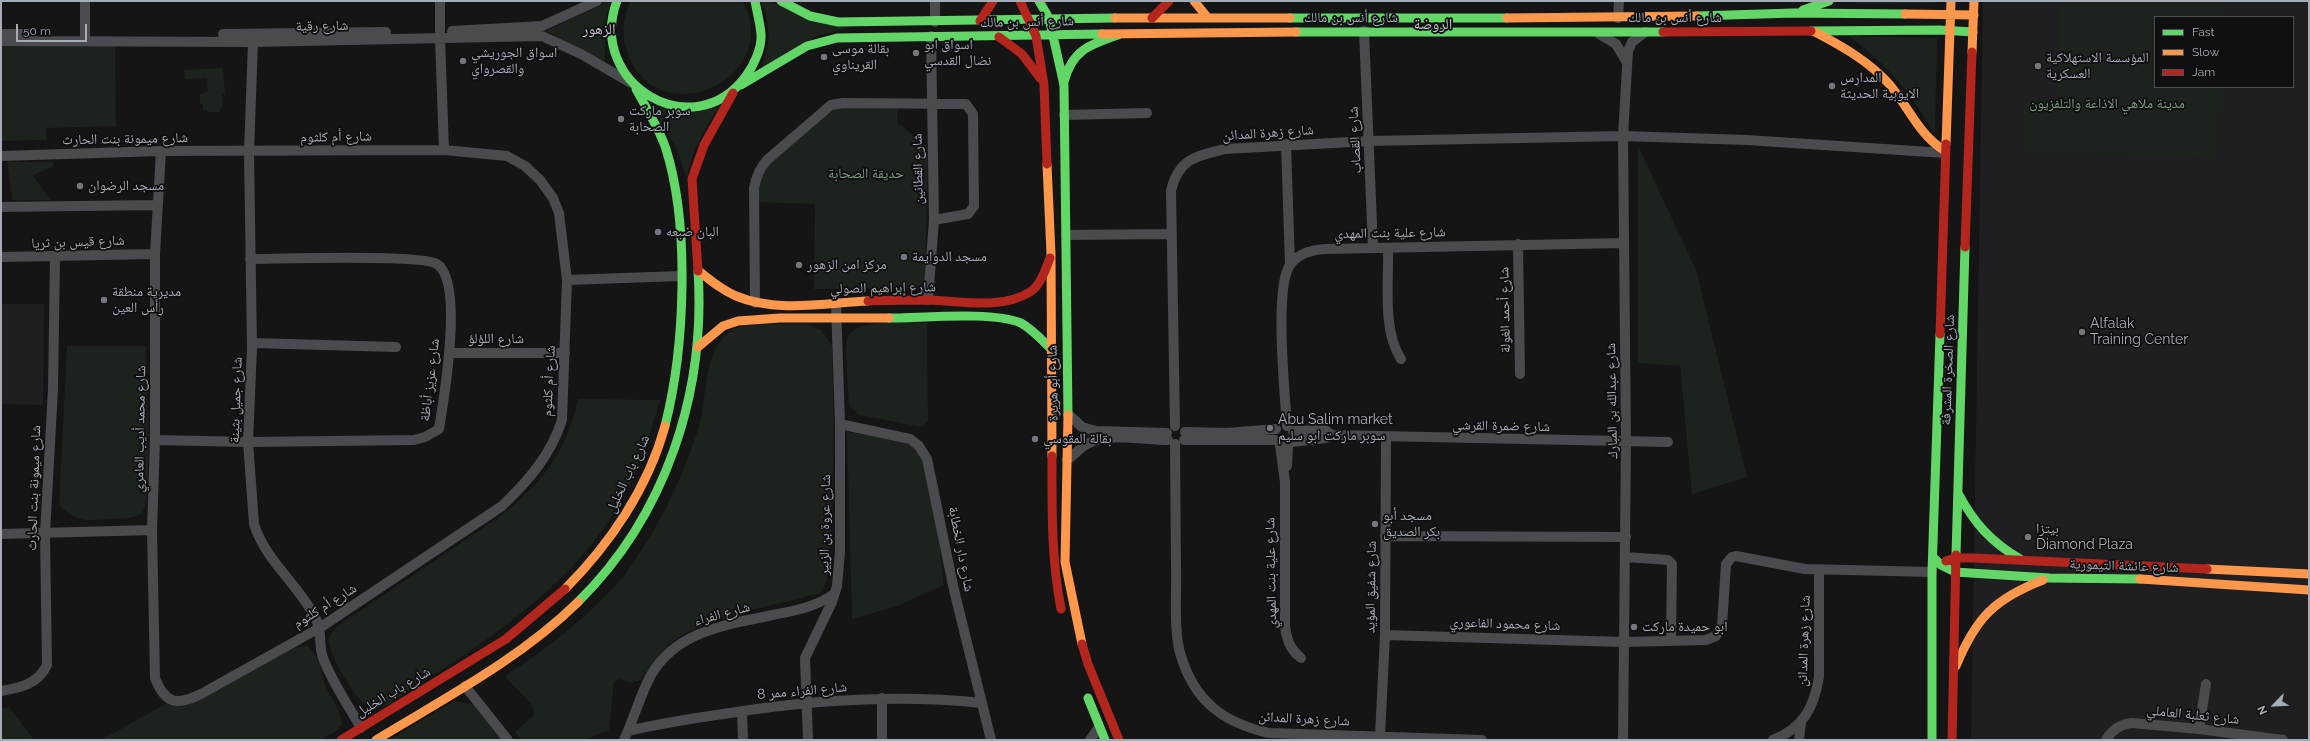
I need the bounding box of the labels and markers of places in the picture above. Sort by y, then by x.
place label: اسواق ابو نضال القدسي [924,37,991,70]
place label: بقالة موسى القريناوي [832,41,889,74]
place label: اسواق الجوريشي والقصرواي [471,45,557,78]
marker: اسواق ابو نضال القدسي [911,48,921,58]
place label: المؤسسة الاستهلاكية العسكرية [2046,50,2149,82]
marker: بقالة موسى القريناوي [819,52,829,62]
marker: اسواق الجوريشي والقصرواي [458,56,468,66]
marker: المؤسسة الاستهلاكية العسكرية [2033,61,2043,71]
place label: المدارس الايوبية الحديثة [1840,70,1919,102]
marker: المدارس الايوبية الحديثة [1827,81,1837,91]
place label: سوبر ماركت الصحابة [629,103,690,136]
marker: سوبر ماركت الصحابة [616,114,626,124]
place label: مسجد الرضوان [88,178,164,194]
marker: مسجد الرضوان [75,181,85,191]
place label: البان ضبعه [666,224,719,240]
marker: البان ضبعه [653,227,663,237]
place label: مسجد الدوايمة [912,249,987,265]
marker: مسجد الدوايمة [899,252,909,262]
place label: مركز امن الزهور [807,257,887,273]
marker: مركز امن الزهور [794,260,804,270]
place label: مديرية منطقة رأس العين [112,284,181,316]
marker: مديرية منطقة رأس العين [99,295,109,305]
place label: Alfalak Training Center [2090,316,2188,348]
marker: Alfalak Training Center [2077,327,2087,337]
place label: Abu Salim market سوبر ماركت ابو سليم [1278,412,1393,444]
marker: Abu Salim market سوبر ماركت ابو سليم [1265,423,1275,433]
place label: بقالة المقوسي [1043,431,1112,447]
marker: بقالة المقوسي [1030,434,1040,444]
place label: مسجد أبو بكر الصديق [1383,508,1440,540]
marker: مسجد أبو بكر الصديق [1370,519,1380,529]
place label: بيتزا Diamond Plaza [2036,521,2133,554]
marker: بيتزا Diamond Plaza [2023,532,2033,542]
place label: ابو حميدة ماركت [1642,619,1728,635]
marker: ابو حميدة ماركت [1629,622,1639,632]

